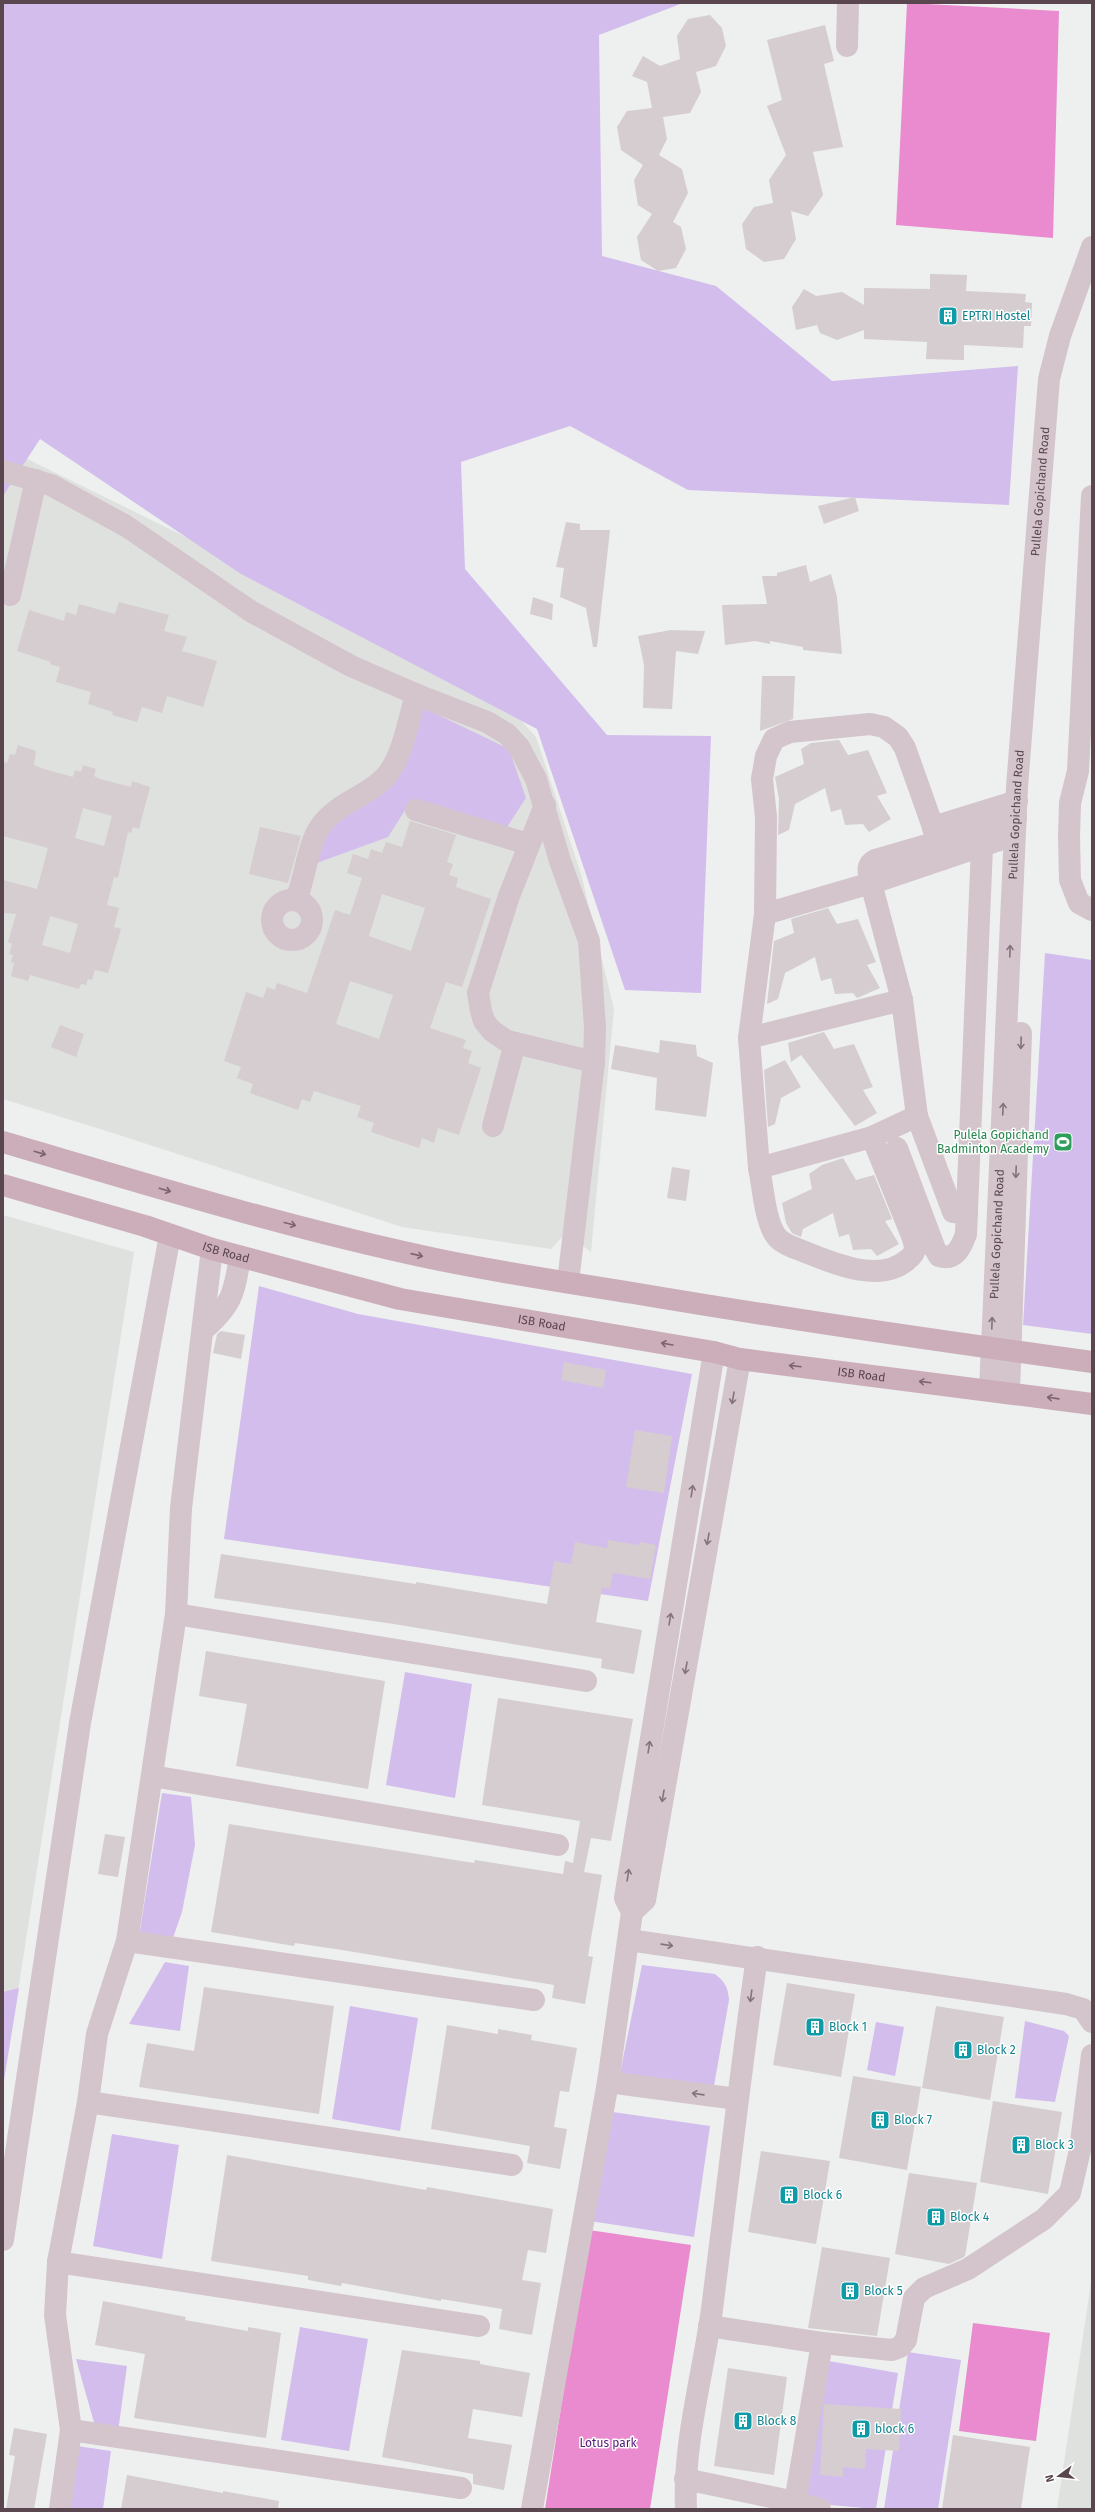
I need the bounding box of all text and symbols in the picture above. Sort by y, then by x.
building icon: EPTRI Hostel [937,305,959,327]
place label: EPTRI Hostel [962,309,1031,323]
street label: Pullela Gopichand Road [1028,426,1052,557]
street label: Pullela Gopichand Road [1006,749,1027,880]
one-way arrow [1006,945,1014,958]
one-way arrow [1017,1036,1025,1049]
one-way arrow [999,1103,1006,1116]
place label: Pulela Gopichand Badminton Academy [937,1128,1049,1156]
sports icon: Pulela Gopichand Badminton Academy [1052,1131,1074,1153]
one-way arrow [34,1150,47,1157]
one-way arrow [1013,1165,1020,1178]
street label: Pullela Gopichand Road [987,1169,1007,1299]
one-way arrow [159,1187,172,1194]
one-way arrow [284,1221,297,1229]
street label: ISB Road [200,1239,251,1266]
one-way arrow [410,1251,423,1259]
street label: ISB Road [517,1312,567,1334]
one-way arrow [989,1317,996,1330]
one-way arrow [661,1340,674,1348]
one-way arrow [789,1362,802,1370]
street label: ISB Road [837,1365,886,1385]
one-way arrow [918,1378,931,1385]
one-way arrow [729,1391,737,1404]
one-way arrow [1047,1394,1060,1402]
one-way arrow [688,1485,696,1498]
one-way arrow [704,1533,712,1546]
one-way arrow [667,1613,675,1626]
one-way arrow [682,1661,690,1674]
one-way arrow [645,1741,653,1754]
one-way arrow [659,1789,667,1802]
one-way arrow [624,1869,632,1882]
one-way arrow [660,1941,673,1949]
one-way arrow [747,1989,755,2002]
building icon: Block 1 [804,2016,826,2038]
place label: Block 1 [829,2020,867,2034]
building icon: Block 2 [952,2039,974,2061]
place label: Block 2 [977,2043,1016,2057]
one-way arrow [692,2090,705,2098]
building icon: Block 7 [869,2109,891,2131]
place label: Block 7 [894,2113,932,2127]
building icon: Block 3 [1010,2134,1032,2156]
place label: Block 3 [1035,2138,1074,2152]
building icon: Block 6 [778,2184,800,2206]
place label: Block 6 [803,2188,842,2202]
building icon: Block 4 [925,2206,947,2228]
place label: Block 4 [950,2210,990,2224]
building icon: Block 5 [839,2280,861,2302]
place label: Block 5 [864,2284,903,2298]
building icon: Block 8 [732,2410,754,2432]
place label: Block 8 [757,2414,797,2428]
building icon: block 6 [850,2418,872,2440]
place label: block 6 [875,2422,914,2436]
park label: Lotus park [579,2436,637,2450]
north arrow [1039,2456,1079,2496]
text: N [1043,2473,1057,2484]

